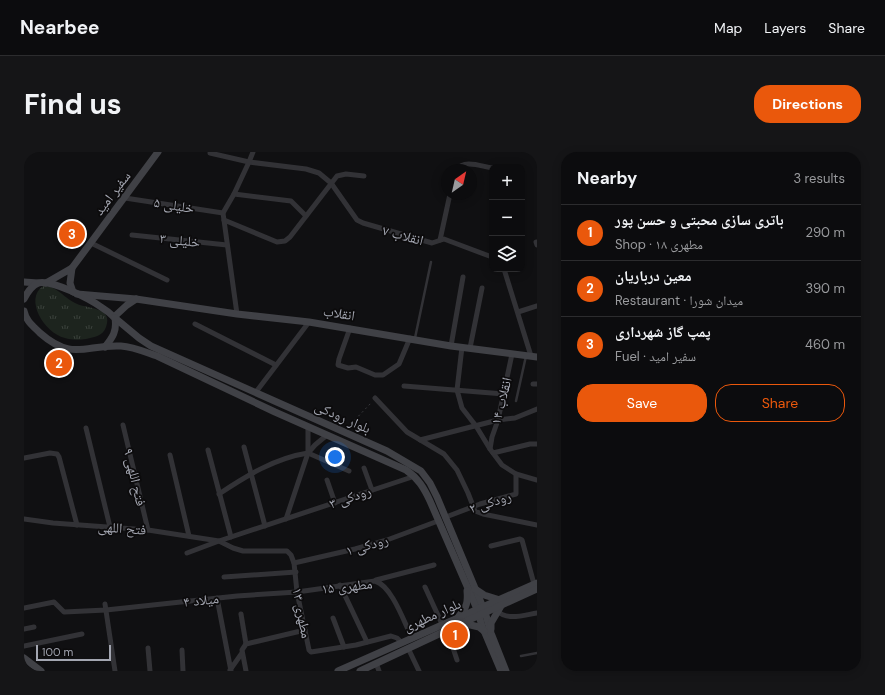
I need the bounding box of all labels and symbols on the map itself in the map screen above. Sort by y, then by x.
north arrow [441,164,477,200]
street label: سفیر امید [90,167,134,219]
street label: خلیلی ۵ [153,193,195,217]
pin: 3 [59,219,85,249]
street label: انقلاب ۷ [380,221,426,249]
street label: خلیلی ۳ [159,229,201,251]
street label: انقلاب [322,302,356,324]
pin: 2 [46,348,72,378]
street label: انقلاب ۱۴ [486,375,516,427]
street label: بلوار رودکی [312,397,374,437]
street label: فتح اللهی ۹ [119,446,150,508]
your location [325,447,345,467]
street label: رودکی ۳ [327,481,373,513]
street label: رودکی ۲ [467,487,513,517]
street label: فتح اللهی [97,517,147,540]
street label: رودکی ۱ [344,530,390,560]
street label: مطهری ۱۵ [321,574,373,598]
street label: مطهری ۱۳ [288,586,316,640]
street label: میلاد ۴ [182,589,220,611]
street label: بلوار مطهری [400,594,464,636]
pin: 1 [442,620,468,650]
scale bar [36,643,111,662]

